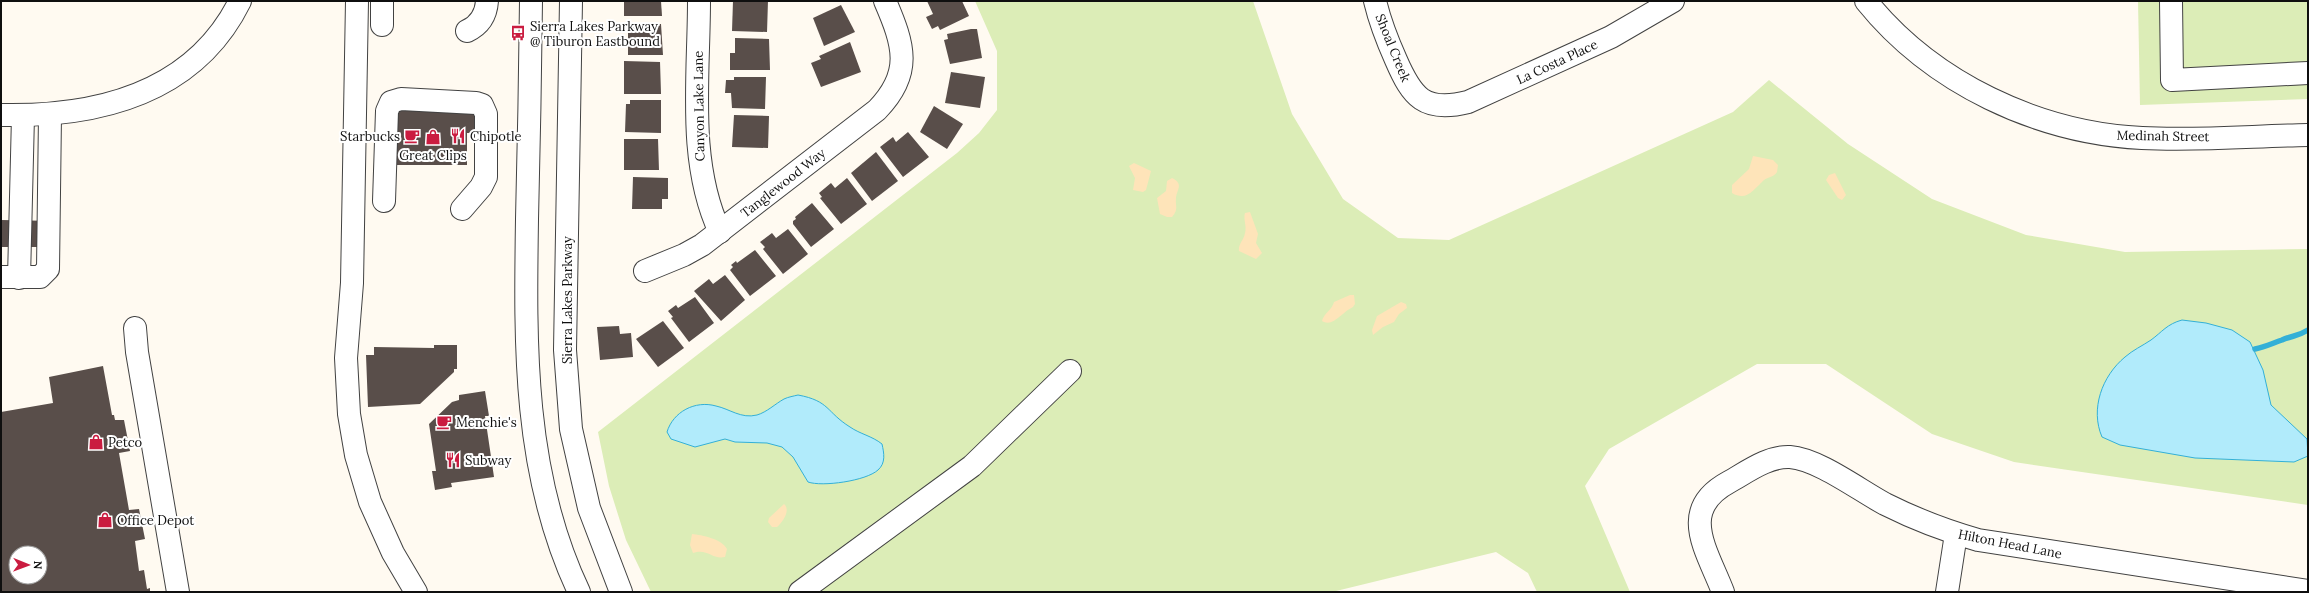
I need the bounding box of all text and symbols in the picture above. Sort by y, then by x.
street label: Shoal Creek [1372,11,1414,85]
place label: Sierra Lakes Parkway @ Tiburon Eastbound [530,18,660,50]
bus stop icon: Sierra Lakes Parkway @ Tiburon Eastbound [509,24,527,42]
street label: La Costa Place [1514,36,1600,88]
street label: Canyon Lake Lane [690,51,708,161]
cafe icon: Starbucks [403,127,421,145]
restaurant icon: Chipotle [449,127,467,145]
street label: Medinah Street [2116,127,2210,145]
place label: Starbucks [340,128,400,145]
shop icon: Great Clips [424,128,442,146]
place label: Chipotle [470,128,522,145]
street label: Tanglewood Way [737,144,829,221]
place label: Great Clips [399,147,467,164]
street label: Sierra Lakes Parkway [559,236,576,364]
cafe icon: Menchie's [435,413,453,431]
place label: Menchie's [456,414,517,431]
shop icon: Petco [87,433,105,451]
place label: Petco [108,434,143,451]
restaurant icon: Subway [444,451,462,469]
place label: Subway [465,452,511,469]
shop icon: Office Depot [96,511,114,529]
place label: Office Depot [117,512,194,529]
street label: Hilton Head Lane [1957,526,2063,562]
north arrow [8,545,48,585]
text: N [31,561,45,570]

